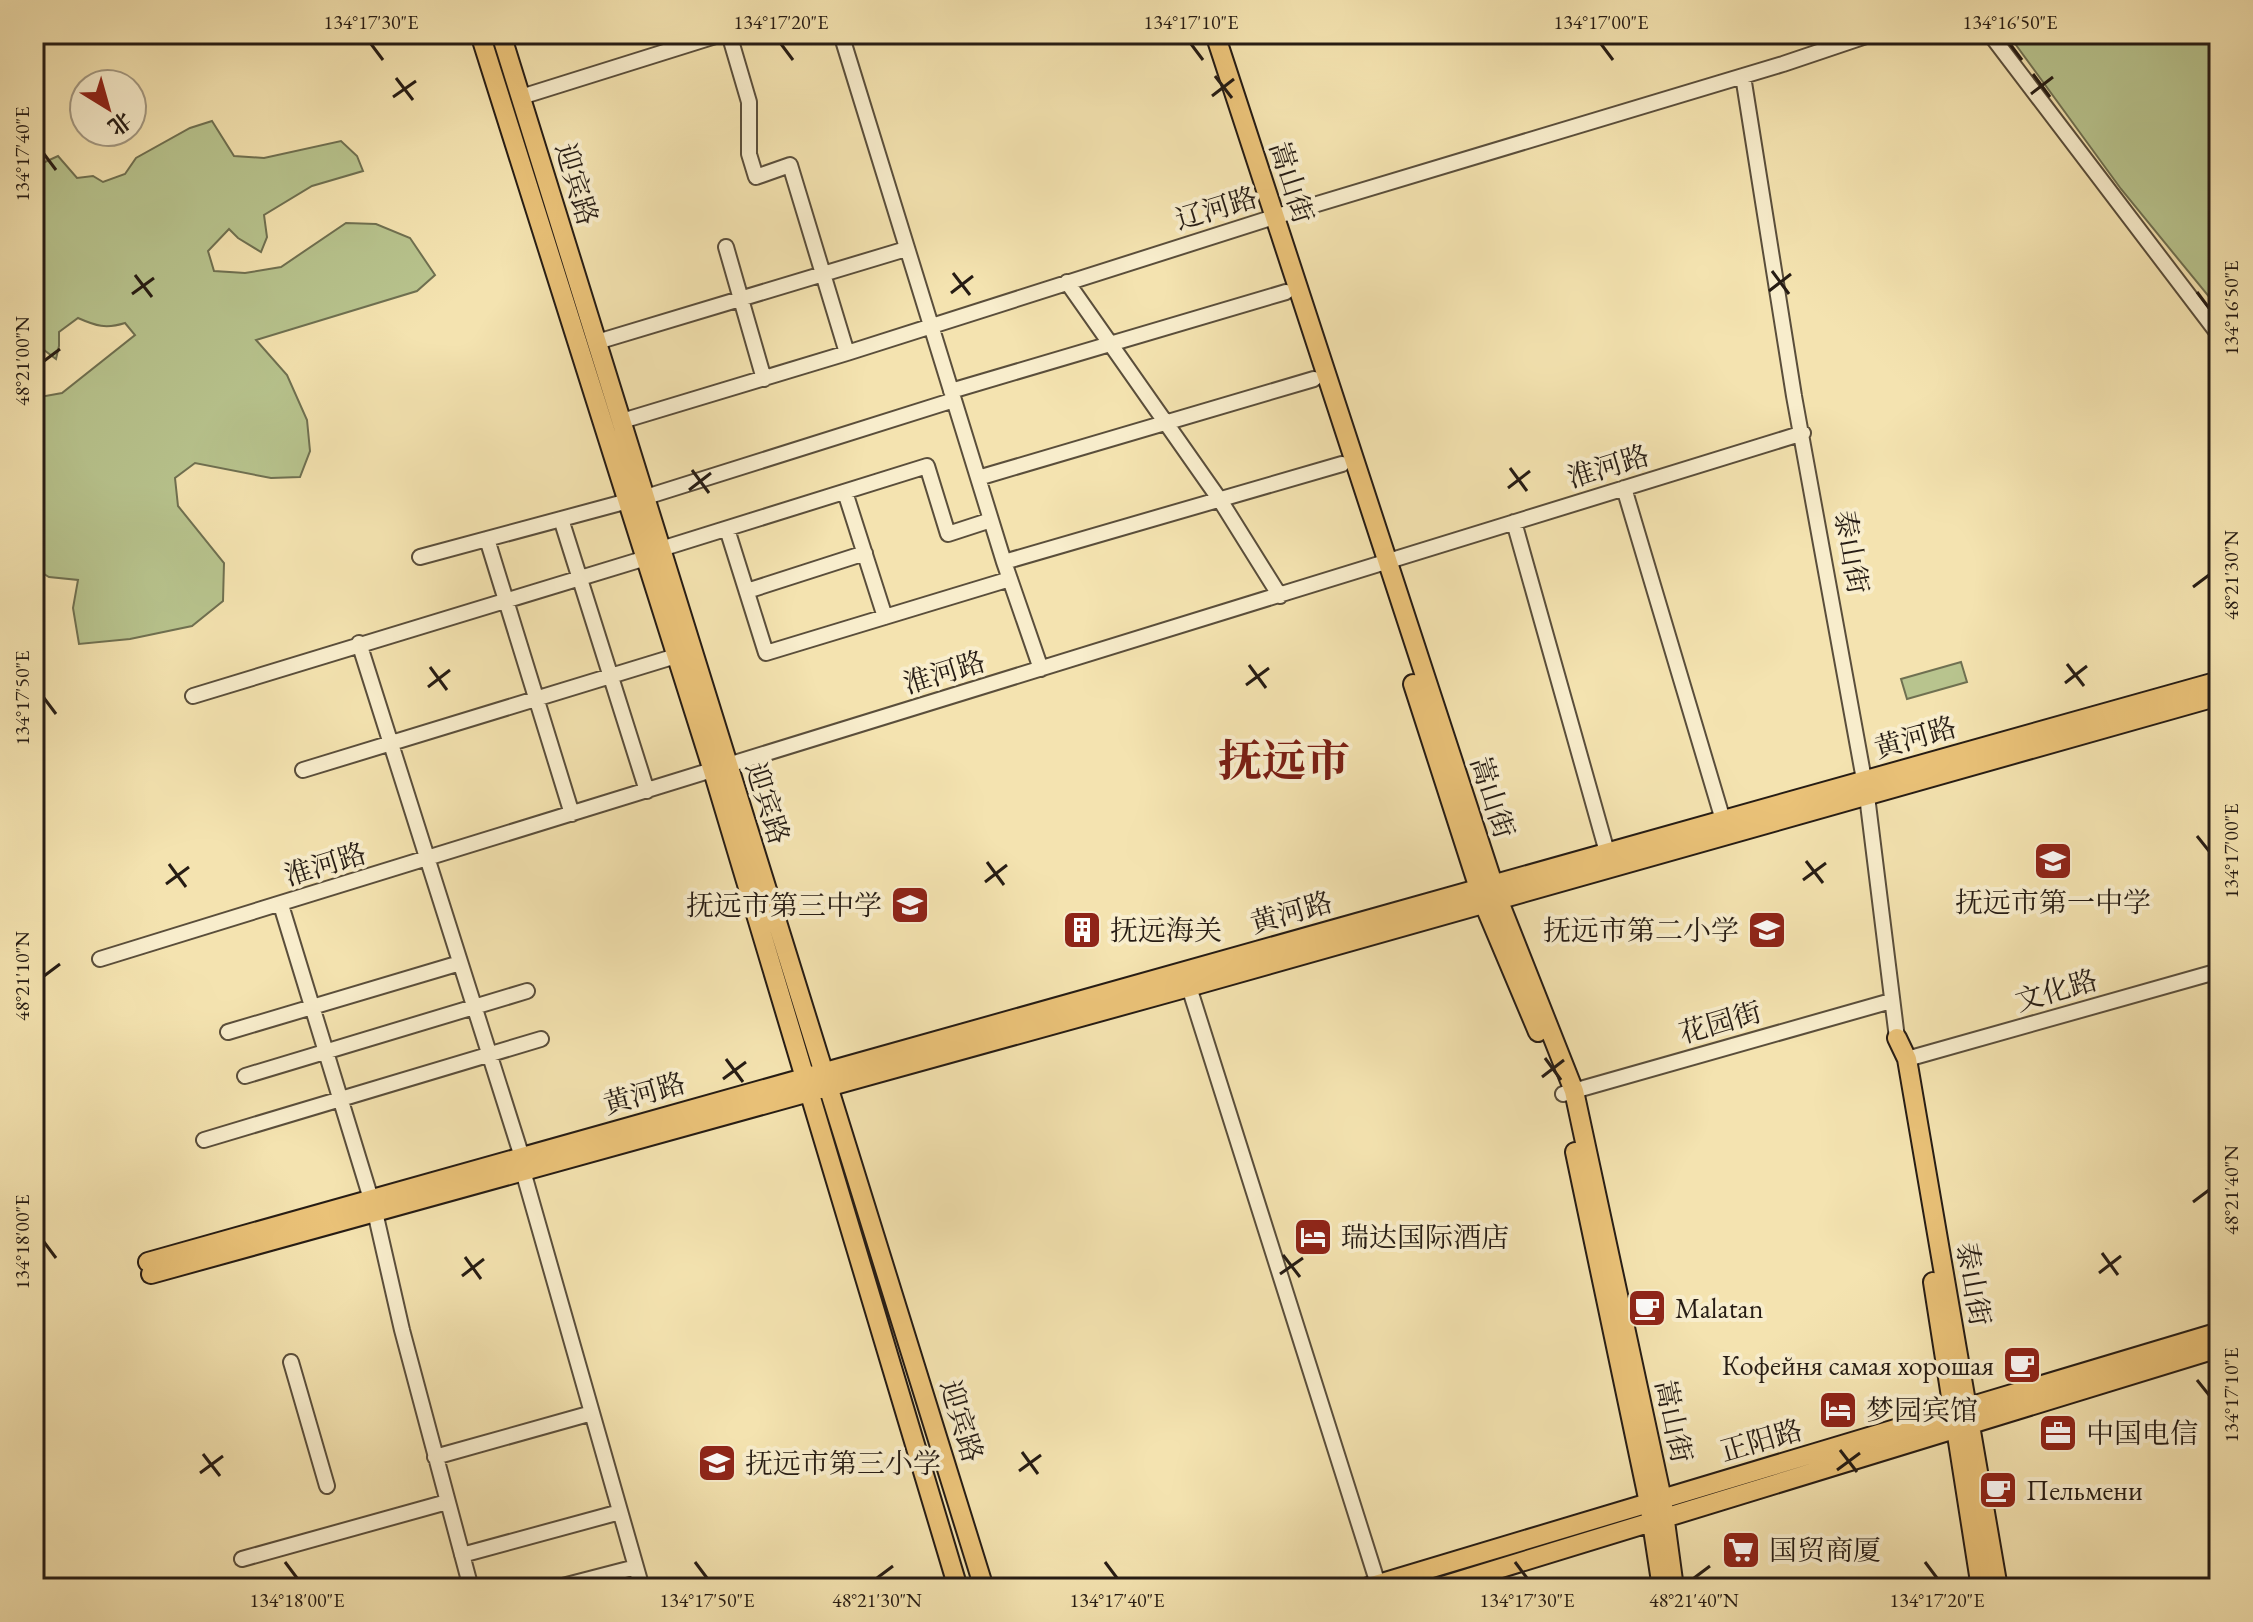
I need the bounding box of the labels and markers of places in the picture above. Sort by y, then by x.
school or university icon: 抚远市第一中学 [2032,840,2074,882]
school or university icon: 抚远市第三中学 [889,884,931,926]
place label: 抚远市第一中学 [1955,884,2151,920]
place label: 抚远市第三中学 [686,887,882,923]
building icon: 抚远海关 [1061,909,1103,951]
school or university icon: 抚远市第二小学 [1746,909,1788,951]
place label: 抚远海关 [1110,912,1222,948]
place label: 抚远市第二小学 [1543,912,1739,948]
hotel icon: 瑞达国际酒店 [1292,1216,1334,1258]
place label: 瑞达国际酒店 [1341,1219,1509,1255]
cafe icon: Malatan [1626,1287,1668,1329]
place label: Malatan [1675,1290,1764,1326]
cafe icon: Кофейня самая хорошая [2001,1344,2043,1386]
place label: Кофейня самая хорошая [1722,1347,1994,1383]
hotel icon: 梦园宾馆 [1817,1389,1859,1431]
place label: 梦园宾馆 [1866,1392,1978,1428]
office icon: 中国电信 [2037,1412,2079,1454]
place label: 中国电信 [2086,1415,2198,1451]
school or university icon: 抚远市第三小学 [696,1442,738,1484]
place label: 抚远市第三小学 [745,1445,941,1481]
cafe icon: Пельмени [1977,1469,2019,1511]
place label: Пельмени [2026,1472,2143,1508]
supermarket icon: 国贸商厦 [1720,1529,1762,1571]
place label: 国贸商厦 [1769,1532,1881,1568]

